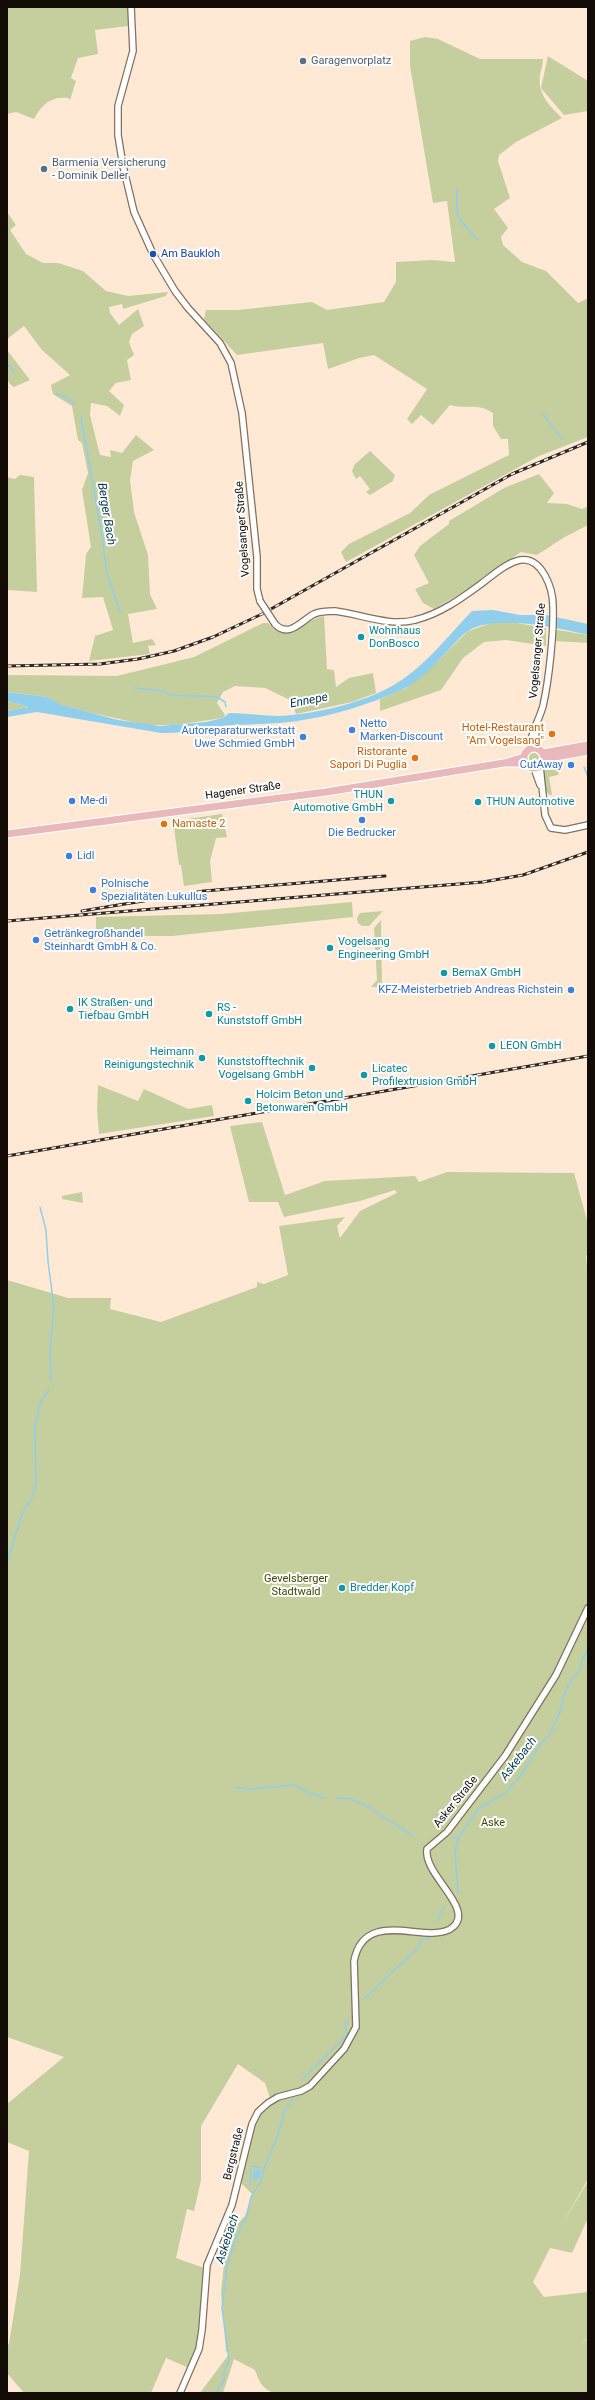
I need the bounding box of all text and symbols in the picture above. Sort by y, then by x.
place label: Garagenvorplatz [311,54,391,68]
marker: Garagenvorplatz [298,56,308,66]
place label: Barmenia Versicherung - Dominik Deller [52,156,166,182]
marker: Barmenia Versicherung - Dominik Deller [39,164,49,174]
place label: Am Baukloh [161,247,220,261]
marker: Am Baukloh [148,249,158,259]
street label: Vogelsanger Straße [233,481,253,577]
water label: Berger Bach [94,482,118,546]
street label: Vogelsanger Straße [527,603,549,699]
place label: Wohnhaus DonBosco [369,624,421,650]
marker: Wohnhaus DonBosco [356,632,366,642]
water label: Ennepe [289,690,329,712]
place label: Netto Marken-Discount [360,717,443,743]
place label: Hotel-Restaurant "Am Vogelsang" [462,721,544,747]
place label: Autoreparaturwerkstatt Uwe Schmied GmbH [182,724,295,750]
marker: Netto Marken-Discount [347,725,357,735]
marker: Hotel-Restaurant "Am Vogelsang" [547,729,557,739]
marker: Autoreparaturwerkstatt Uwe Schmied GmbH [298,732,308,742]
place label: Ristorante Sapori Di Puglia [330,745,407,771]
marker: Ristorante Sapori Di Puglia [410,753,420,763]
place label: CutAway [520,758,563,772]
marker: CutAway [566,760,576,770]
street label: Hagener Straße [204,779,282,803]
place label: THUN Automotive GmbH [293,788,383,814]
place label: Me-di [80,794,107,808]
place label: THUN Automotive [486,795,574,809]
marker: Me-di [67,796,77,806]
marker: THUN Automotive GmbH [386,796,396,806]
marker: THUN Automotive [473,797,483,807]
marker: Die Bedrucker [357,815,367,825]
place label: Namaste 2 [172,817,225,831]
marker: Namaste 2 [159,819,169,829]
place label: Die Bedrucker [328,826,396,840]
place label: Lidl [77,849,94,863]
marker: Lidl [64,851,74,861]
place label: Polnische Spezialitäten Lukullus [101,877,207,903]
marker: Polnische Spezialitäten Lukullus [88,885,98,895]
place label: Getränkegroßhandel Steinhardt GmbH & Co. [44,927,157,953]
marker: Getränkegroßhandel Steinhardt GmbH & Co. [31,935,41,945]
place label: Vogelsang Engineering GmbH [338,935,429,961]
marker: Vogelsang Engineering GmbH [325,943,335,953]
place label: BemaX GmbH [452,966,521,980]
marker: BemaX GmbH [439,968,449,978]
place label: KFZ-Meisterbetrieb Andreas Richstein [378,983,563,997]
marker: KFZ-Meisterbetrieb Andreas Richstein [566,985,576,995]
place label: IK Straßen- und Tiefbau GmbH [78,996,153,1022]
place label: RS - Kunststoff GmbH [217,1001,302,1027]
marker: IK Straßen- und Tiefbau GmbH [65,1004,75,1014]
marker: RS - Kunststoff GmbH [204,1009,214,1019]
place label: LEON GmbH [500,1039,561,1053]
marker: LEON GmbH [487,1041,497,1051]
place label: Heimann Reinigungstechnik [104,1045,194,1071]
marker: Heimann Reinigungstechnik [197,1053,207,1063]
place label: Kunststofftechnik Vogelsang GmbH [217,1055,304,1081]
place label: Licatec Profilextrusion GmbH [372,1062,477,1088]
marker: Kunststofftechnik Vogelsang GmbH [307,1063,317,1073]
marker: Licatec Profilextrusion GmbH [359,1070,369,1080]
place label: Holcim Beton und Betonwaren GmbH [256,1088,348,1114]
marker: Holcim Beton und Betonwaren GmbH [243,1096,253,1106]
park label: Gevelsberger Stadtwald [264,1572,328,1598]
place label: Bredder Kopf [350,1581,414,1595]
marker: Bredder Kopf [337,1583,347,1593]
water label: Askebach [498,1735,540,1783]
street label: Asker Straße [431,1774,481,1830]
park label: Aske [481,1816,505,1830]
street label: Bergstraße [221,2126,247,2182]
water label: Askebach [213,2213,243,2265]

